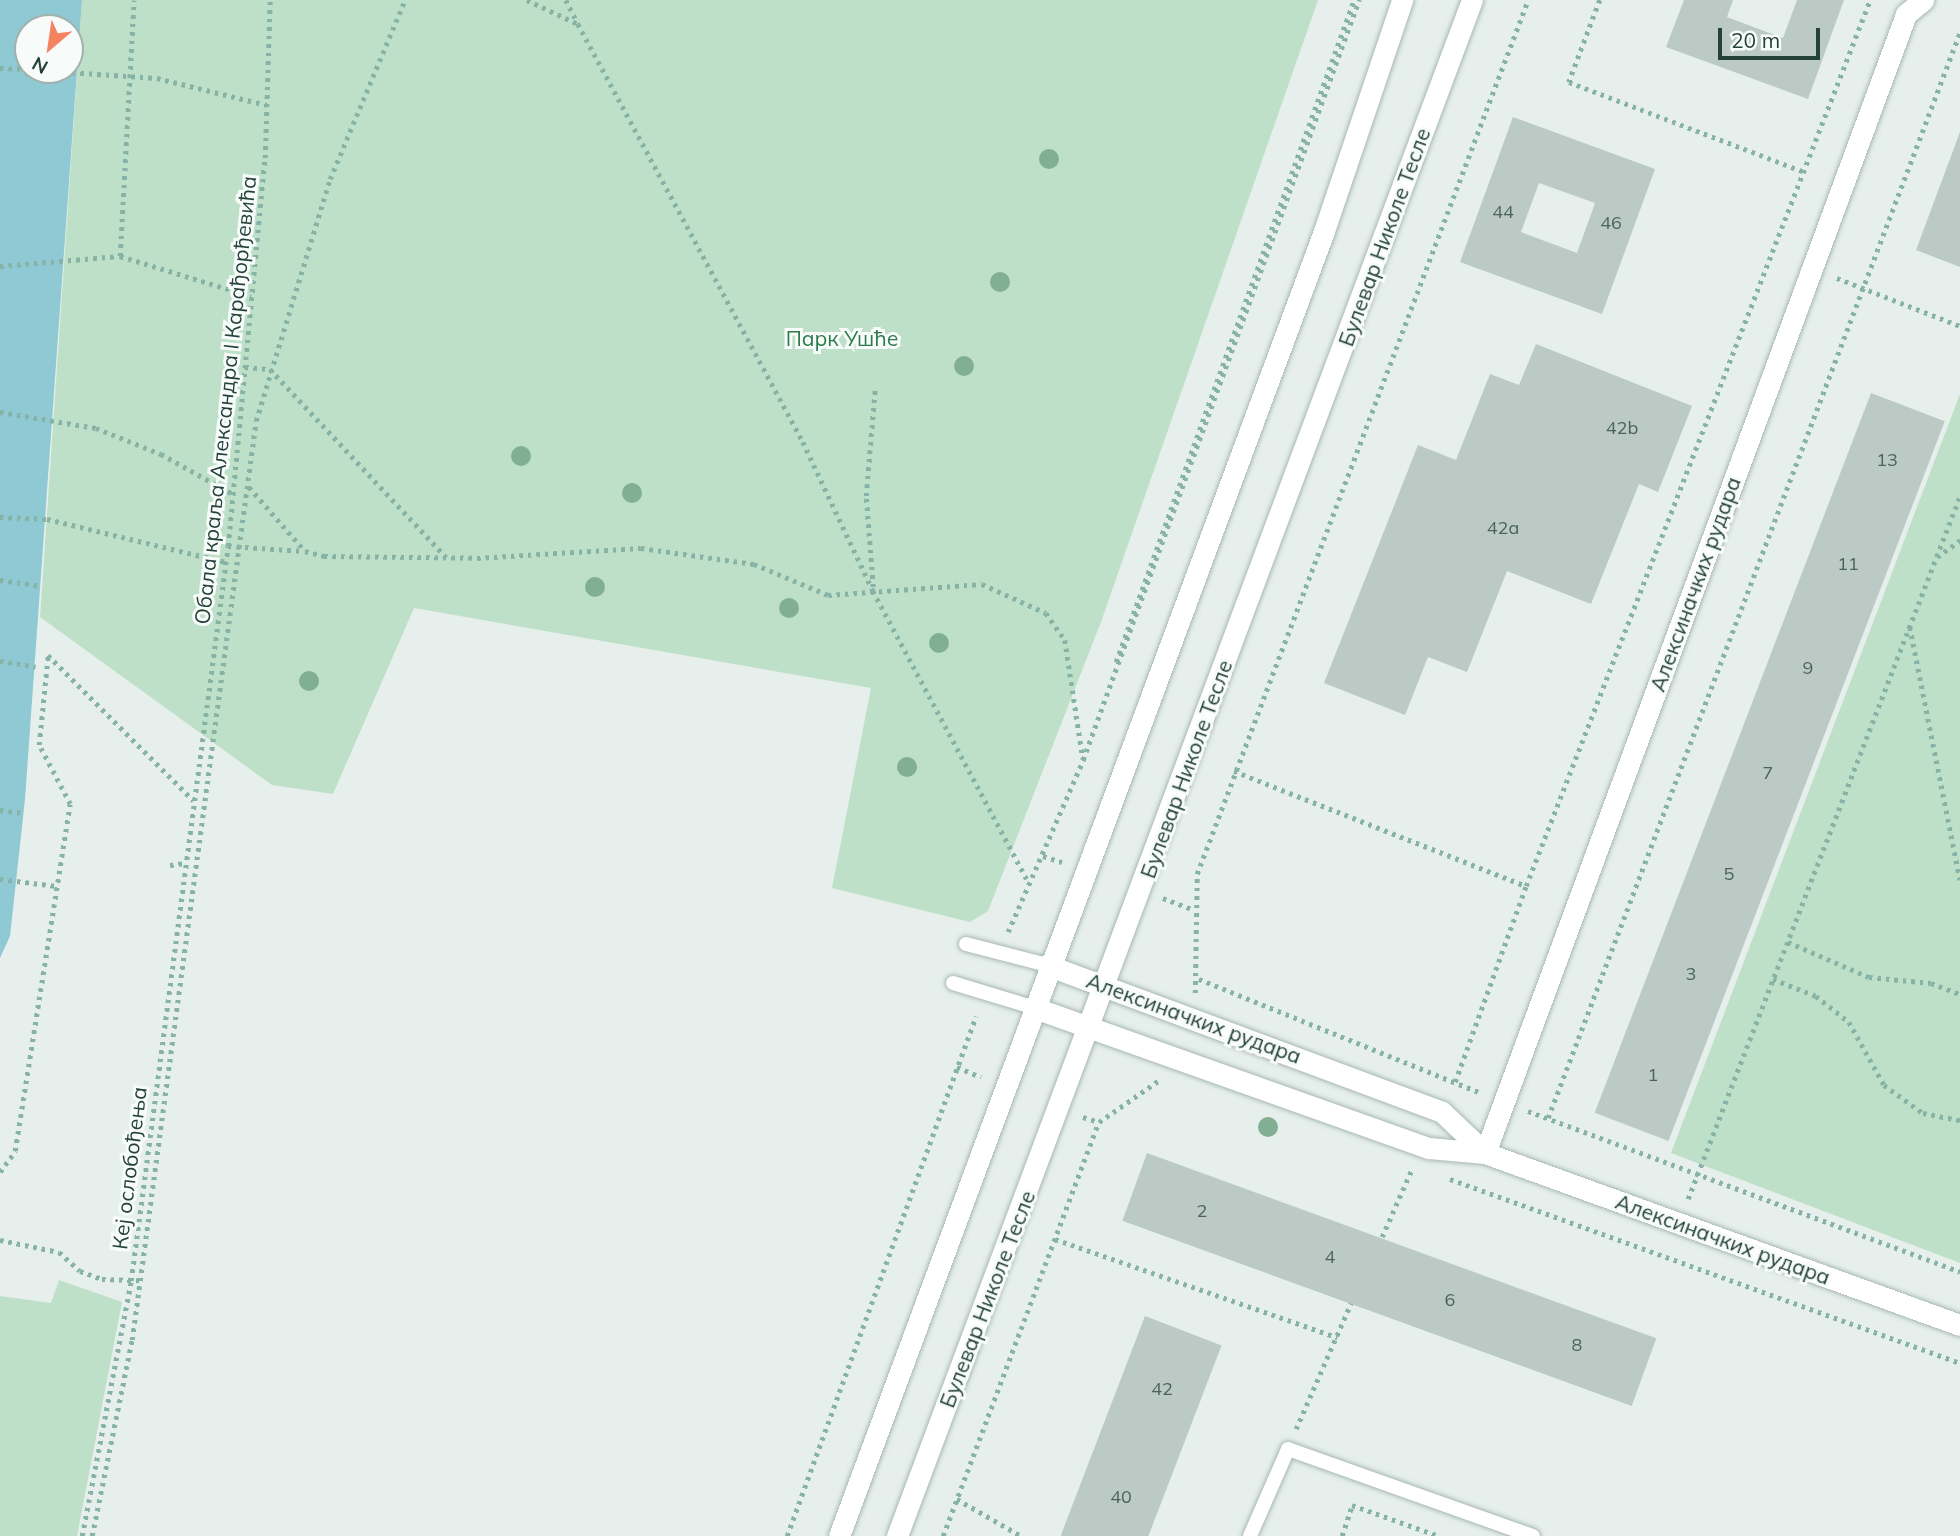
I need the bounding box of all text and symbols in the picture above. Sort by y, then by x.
north arrow [14,14,84,84]
scale bar [1722,14,1824,58]
text: 20 m [1731,27,1780,53]
text: N [28,52,52,80]
street label: Булевар Николе Тесле [1333,124,1435,350]
street label: Обала краља Александра I Карађорђевића [189,175,261,625]
house number: 44 [1492,201,1514,223]
house number: 46 [1600,212,1622,234]
park label: Парк Ушће [786,325,898,351]
house number: 42b [1606,417,1638,439]
house number: 13 [1876,449,1898,471]
street label: Алексиначких рудара [1644,473,1746,695]
house number: 42a [1487,517,1519,539]
house number: 11 [1837,553,1859,575]
street label: Булевар Николе Тесле [1135,656,1237,882]
house number: 9 [1803,657,1813,679]
house number: 7 [1763,762,1773,784]
house number: 5 [1724,863,1734,885]
house number: 3 [1686,963,1696,985]
street label: Алексиначких рудара [1083,967,1305,1069]
house number: 1 [1648,1064,1658,1086]
street label: Кеј ослобођења [107,1085,151,1251]
street label: Булевар Николе Тесле [934,1187,1040,1411]
street label: Алексиначких рудара [1612,1188,1834,1290]
house number: 2 [1197,1200,1207,1222]
house number: 4 [1325,1246,1335,1268]
house number: 6 [1445,1289,1455,1311]
house number: 8 [1572,1334,1582,1356]
house number: 42 [1151,1378,1173,1400]
house number: 40 [1110,1486,1132,1508]

